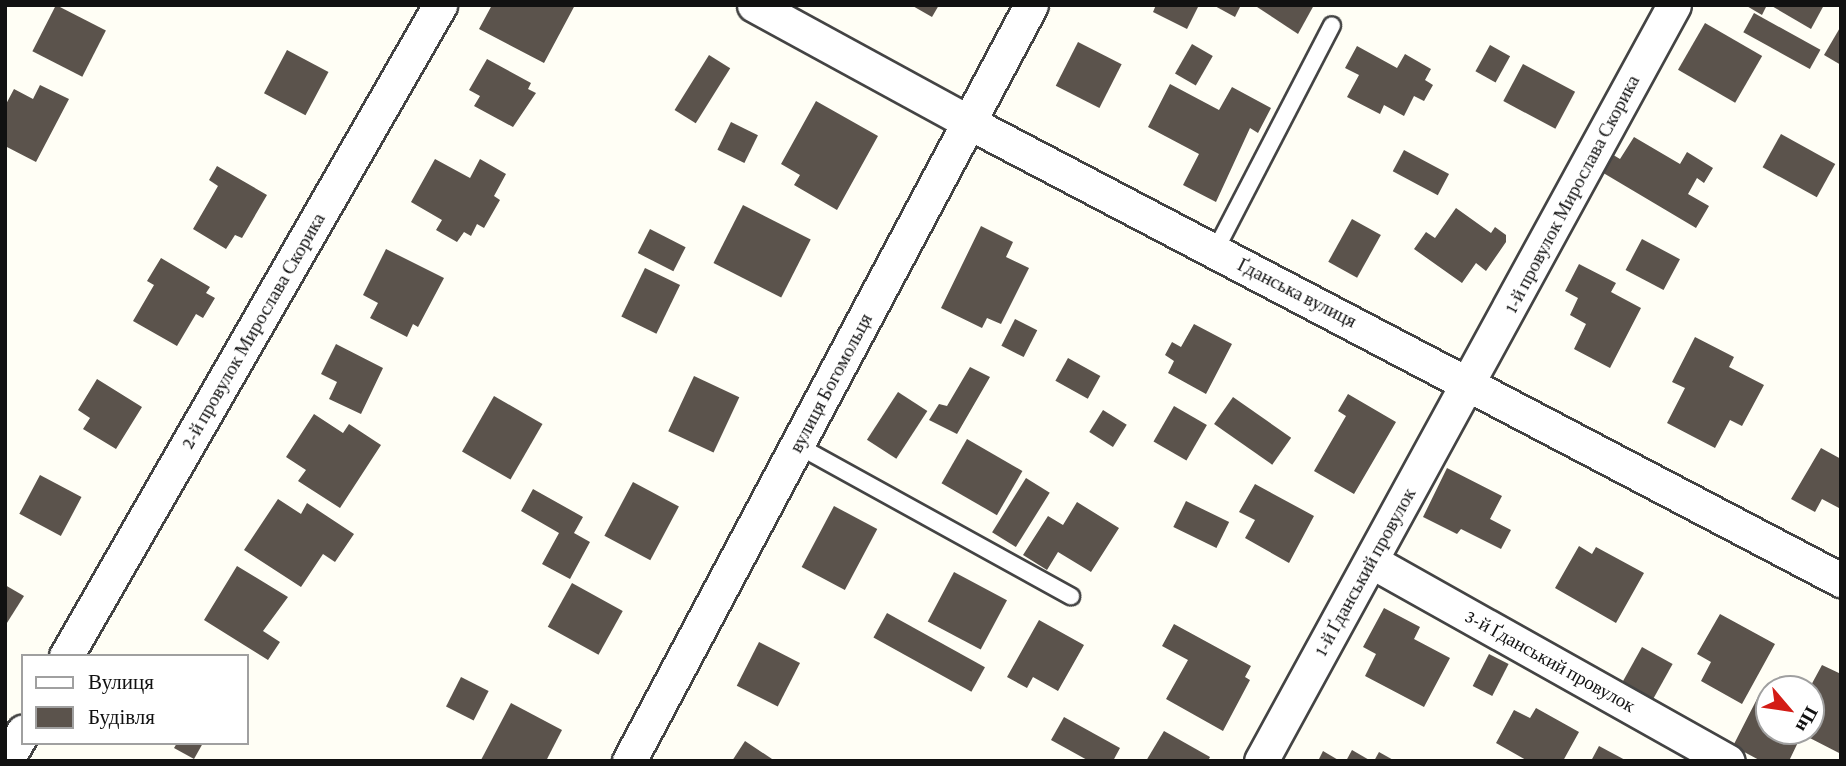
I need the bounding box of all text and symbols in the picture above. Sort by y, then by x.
street label: 1-й провулок Мирослава Скорика [1500,71,1644,317]
street label: 2-й провулок Мирослава Скорика [176,209,330,453]
street label: Ґданська вулиця [1234,253,1360,333]
street label: вулиця Богомольця [785,310,877,456]
street label: 1-й Ґданський провулок [1309,484,1421,660]
street label: 3-й Ґданський провулок [1461,605,1639,717]
legend [21,654,248,745]
text: Вулиця [88,670,154,694]
north arrow [1755,675,1825,745]
text: Пн [1792,703,1822,736]
text: Будівля [88,705,155,729]

